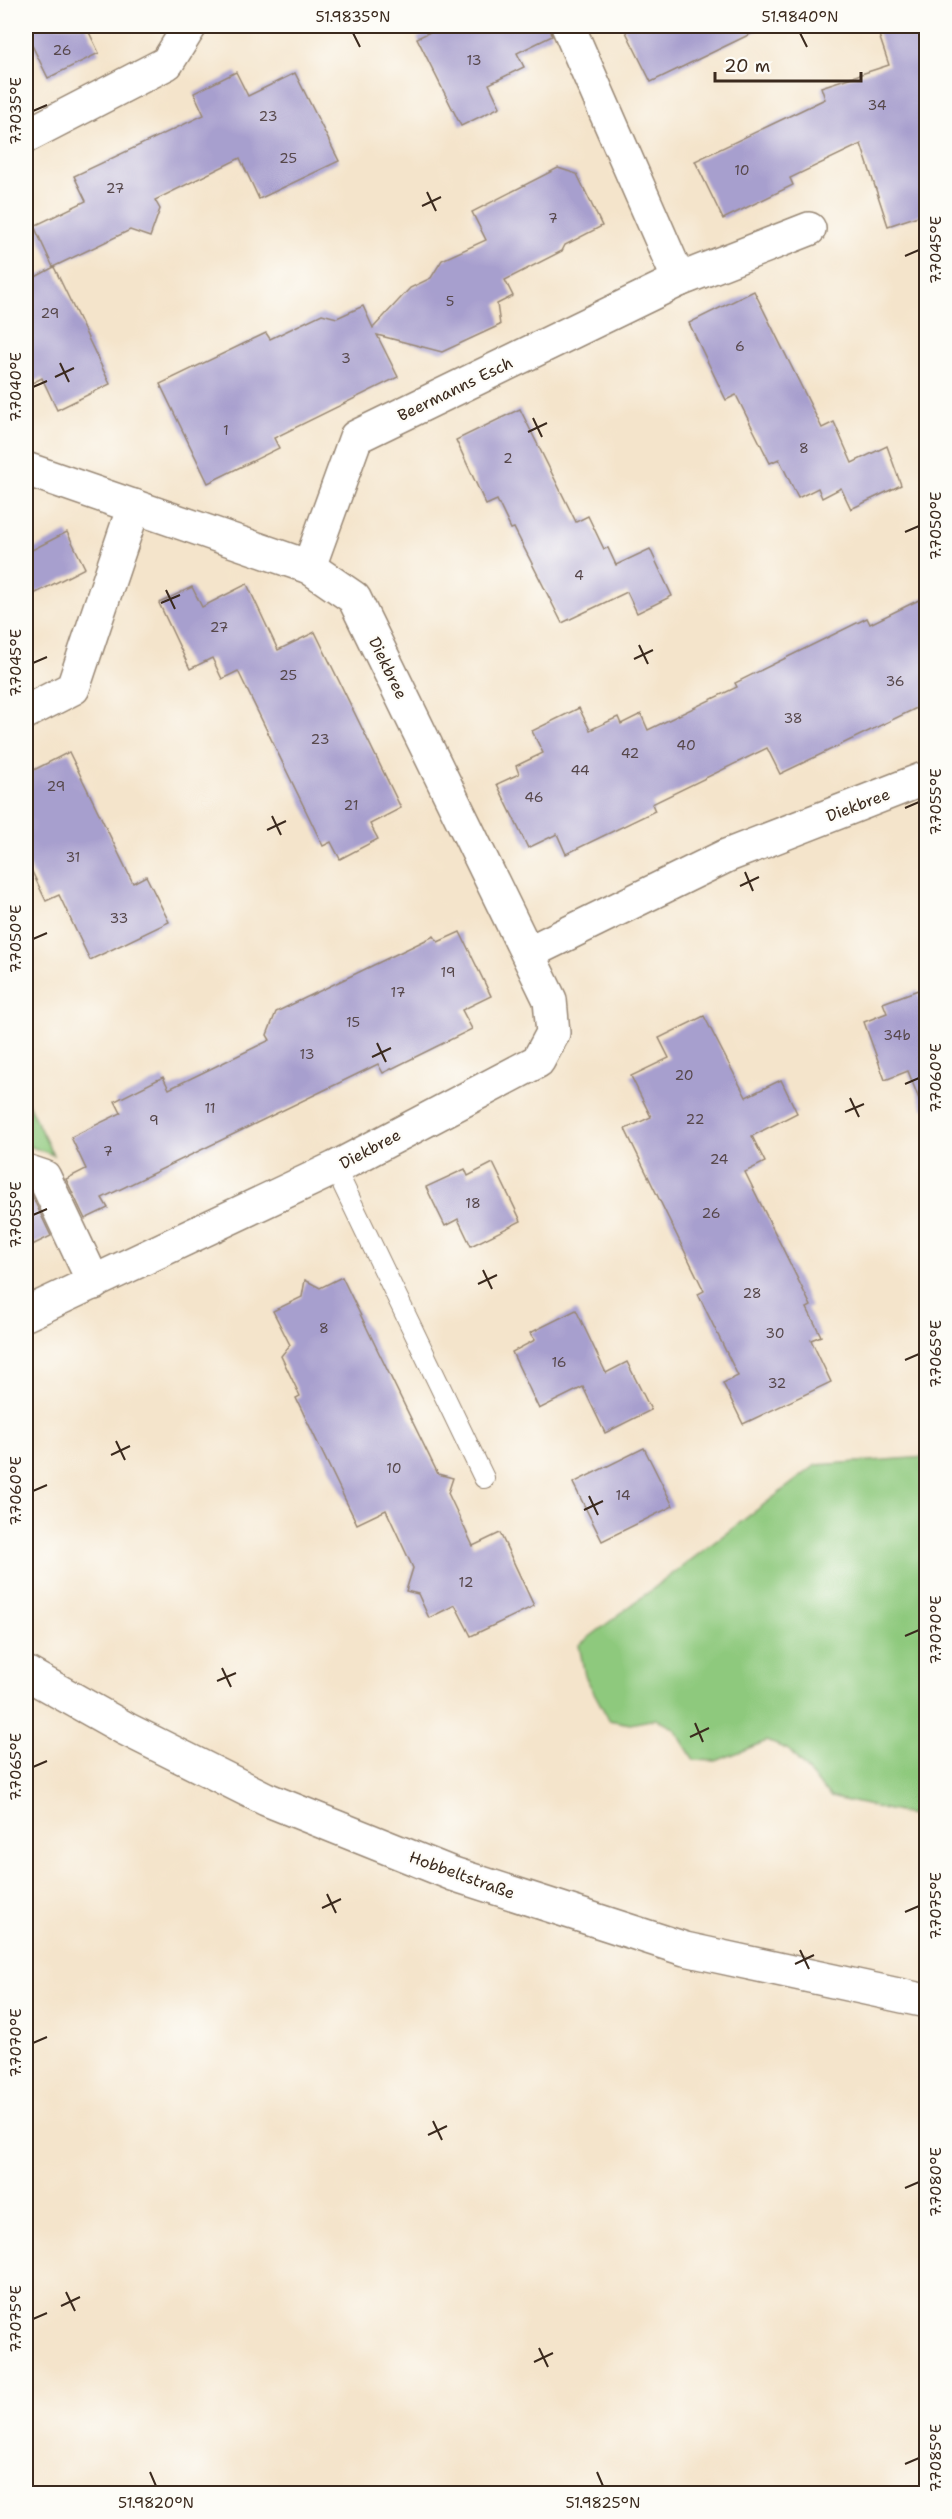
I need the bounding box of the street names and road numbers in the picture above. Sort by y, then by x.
street label: Beermanns Esch [394,352,516,426]
street label: Diekbree [364,633,412,703]
street label: Diekbree [823,783,893,827]
street label: Diekbree [336,1124,404,1174]
street label: Hobbeltstraße [406,1846,518,1904]

